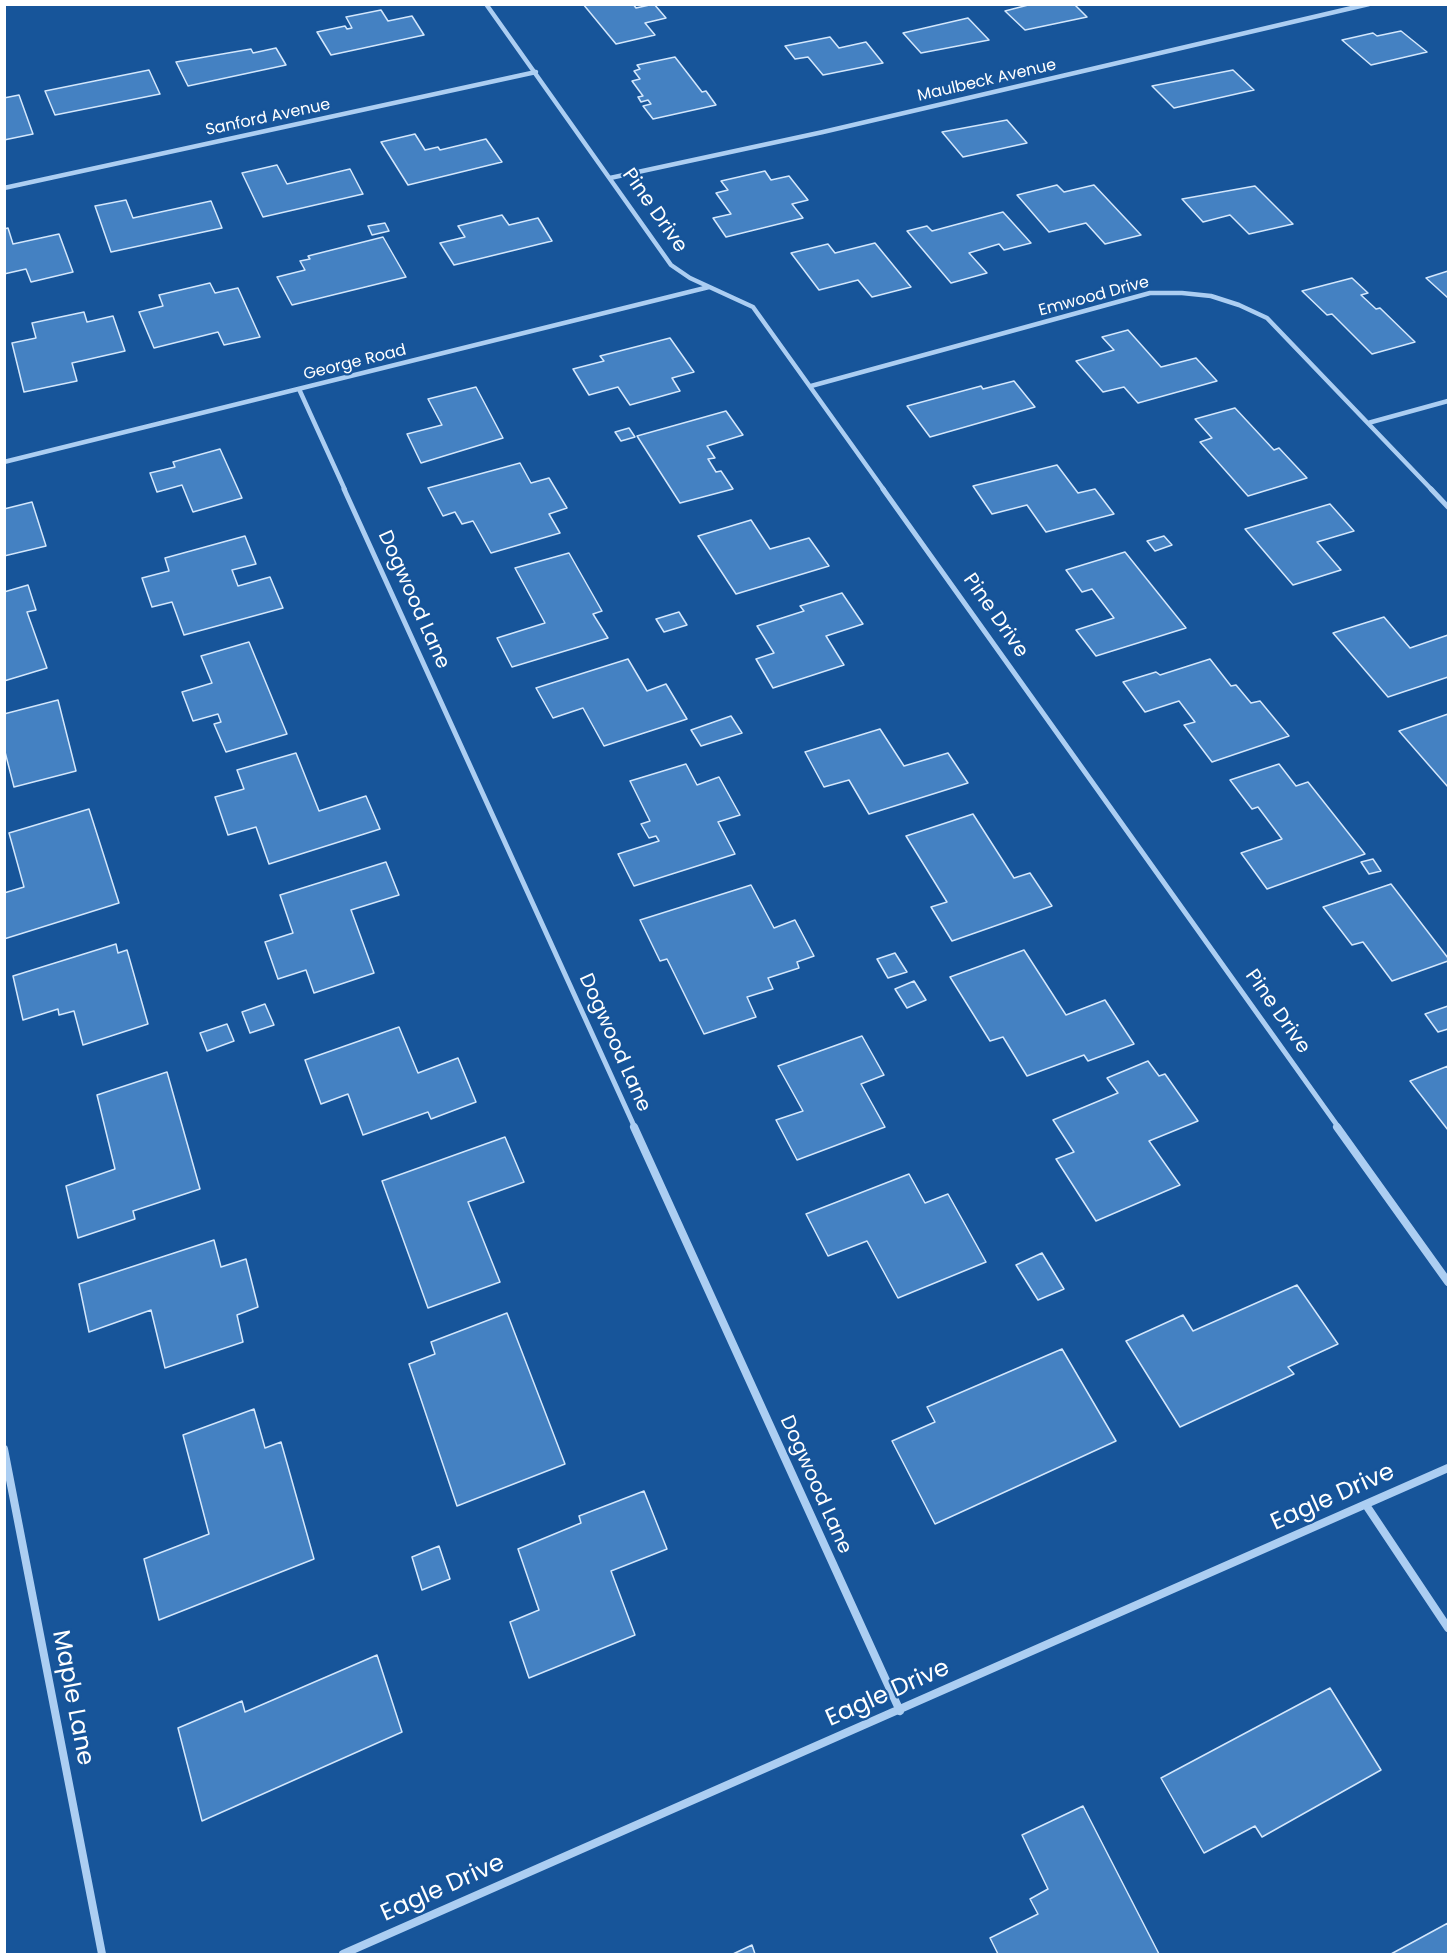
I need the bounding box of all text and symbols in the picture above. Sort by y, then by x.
street label: Maulbeck Avenue [916,56,1058,106]
street label: Sanford Avenue [204,95,332,141]
street label: Pine Drive [616,164,692,258]
street label: Emwood Drive [1037,273,1151,321]
street label: George Road [302,341,408,385]
street label: Dogwood Lane [372,527,454,673]
street label: Pine Drive [957,569,1033,663]
street label: Pine Drive [1239,965,1315,1059]
street label: Dogwood Lane [573,970,655,1116]
street label: Dogwood Lane [774,1412,856,1558]
street label: Eagle Drive [1267,1458,1399,1538]
street label: Maple Lane [45,1628,99,1768]
street label: Eagle Drive [822,1654,954,1734]
street label: Eagle Drive [377,1849,509,1929]

